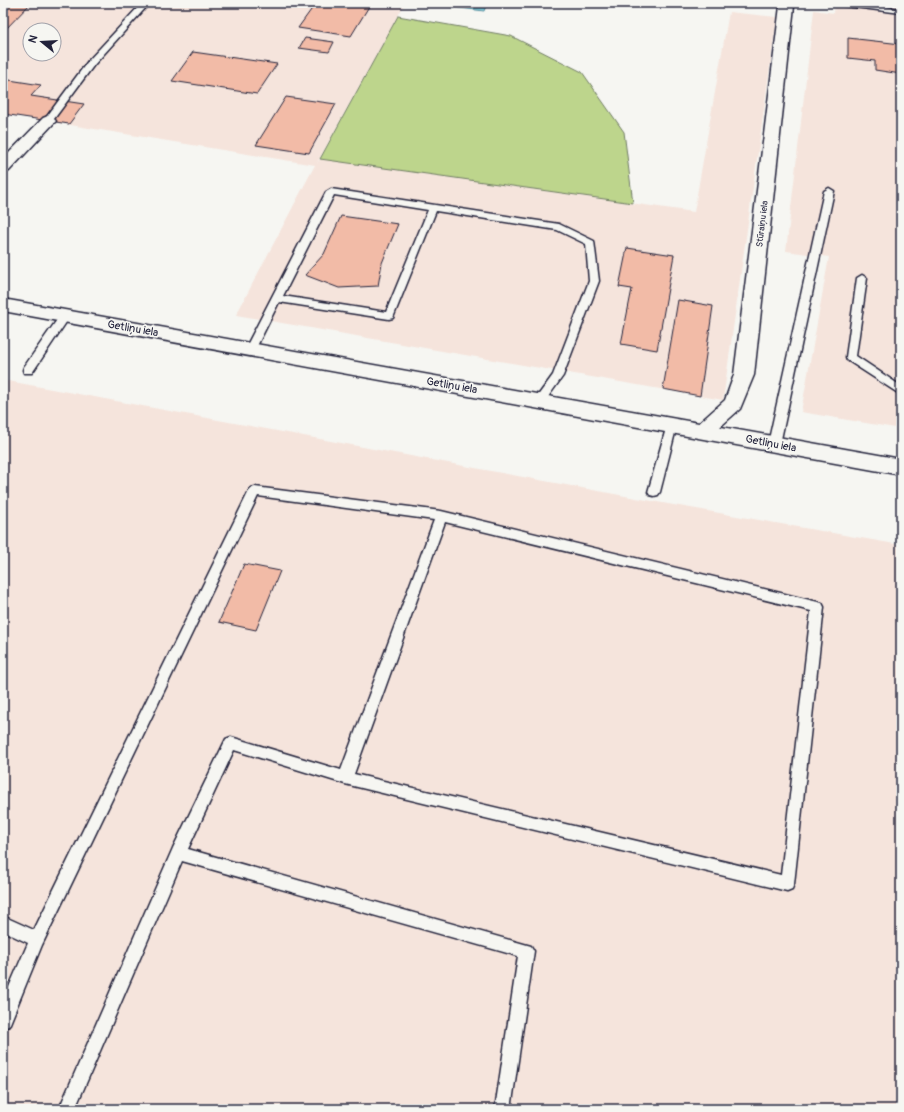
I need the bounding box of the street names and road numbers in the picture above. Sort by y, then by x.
street label: Stūraiņu iela [754,200,771,248]
street label: Getliņu iela [106,318,159,339]
street label: Getliņu iela [425,375,478,396]
street label: Getliņu iela [744,432,797,455]

